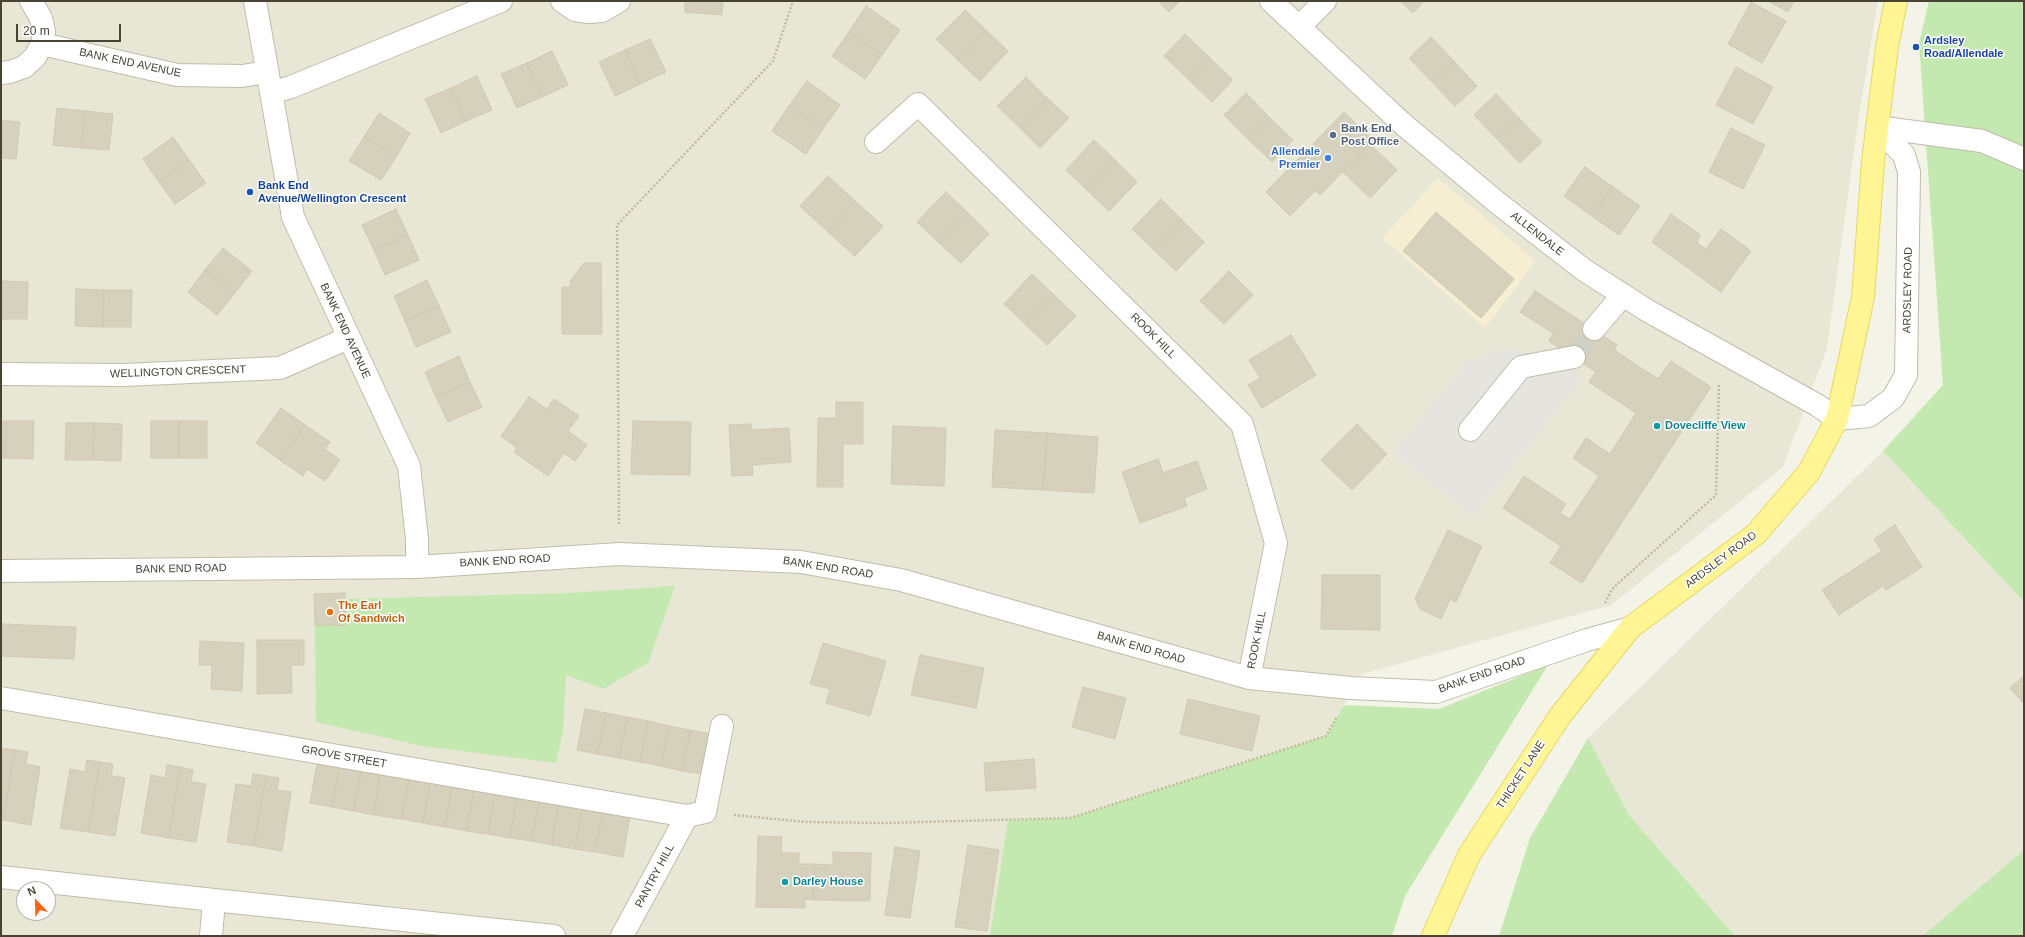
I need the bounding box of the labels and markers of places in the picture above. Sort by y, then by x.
place label: Ardsley Road/Allendale [1924,34,2003,60]
marker: Ardsley Road/Allendale [1911,42,1921,52]
place label: Bank End Post Office [1341,122,1399,148]
marker: Bank End Post Office [1328,130,1338,140]
place label: Allendale Premier [1271,145,1320,171]
marker: Allendale Premier [1323,153,1333,163]
place label: Bank End Avenue/Wellington Crescent [258,179,407,205]
marker: Bank End Avenue/Wellington Crescent [245,187,255,197]
place label: Dovecliffe View [1665,419,1745,433]
marker: Dovecliffe View [1652,421,1662,431]
place label: The Earl Of Sandwich [338,599,405,625]
marker: The Earl Of Sandwich [325,607,335,617]
place label: Darley House [793,875,863,889]
marker: Darley House [780,877,790,887]

